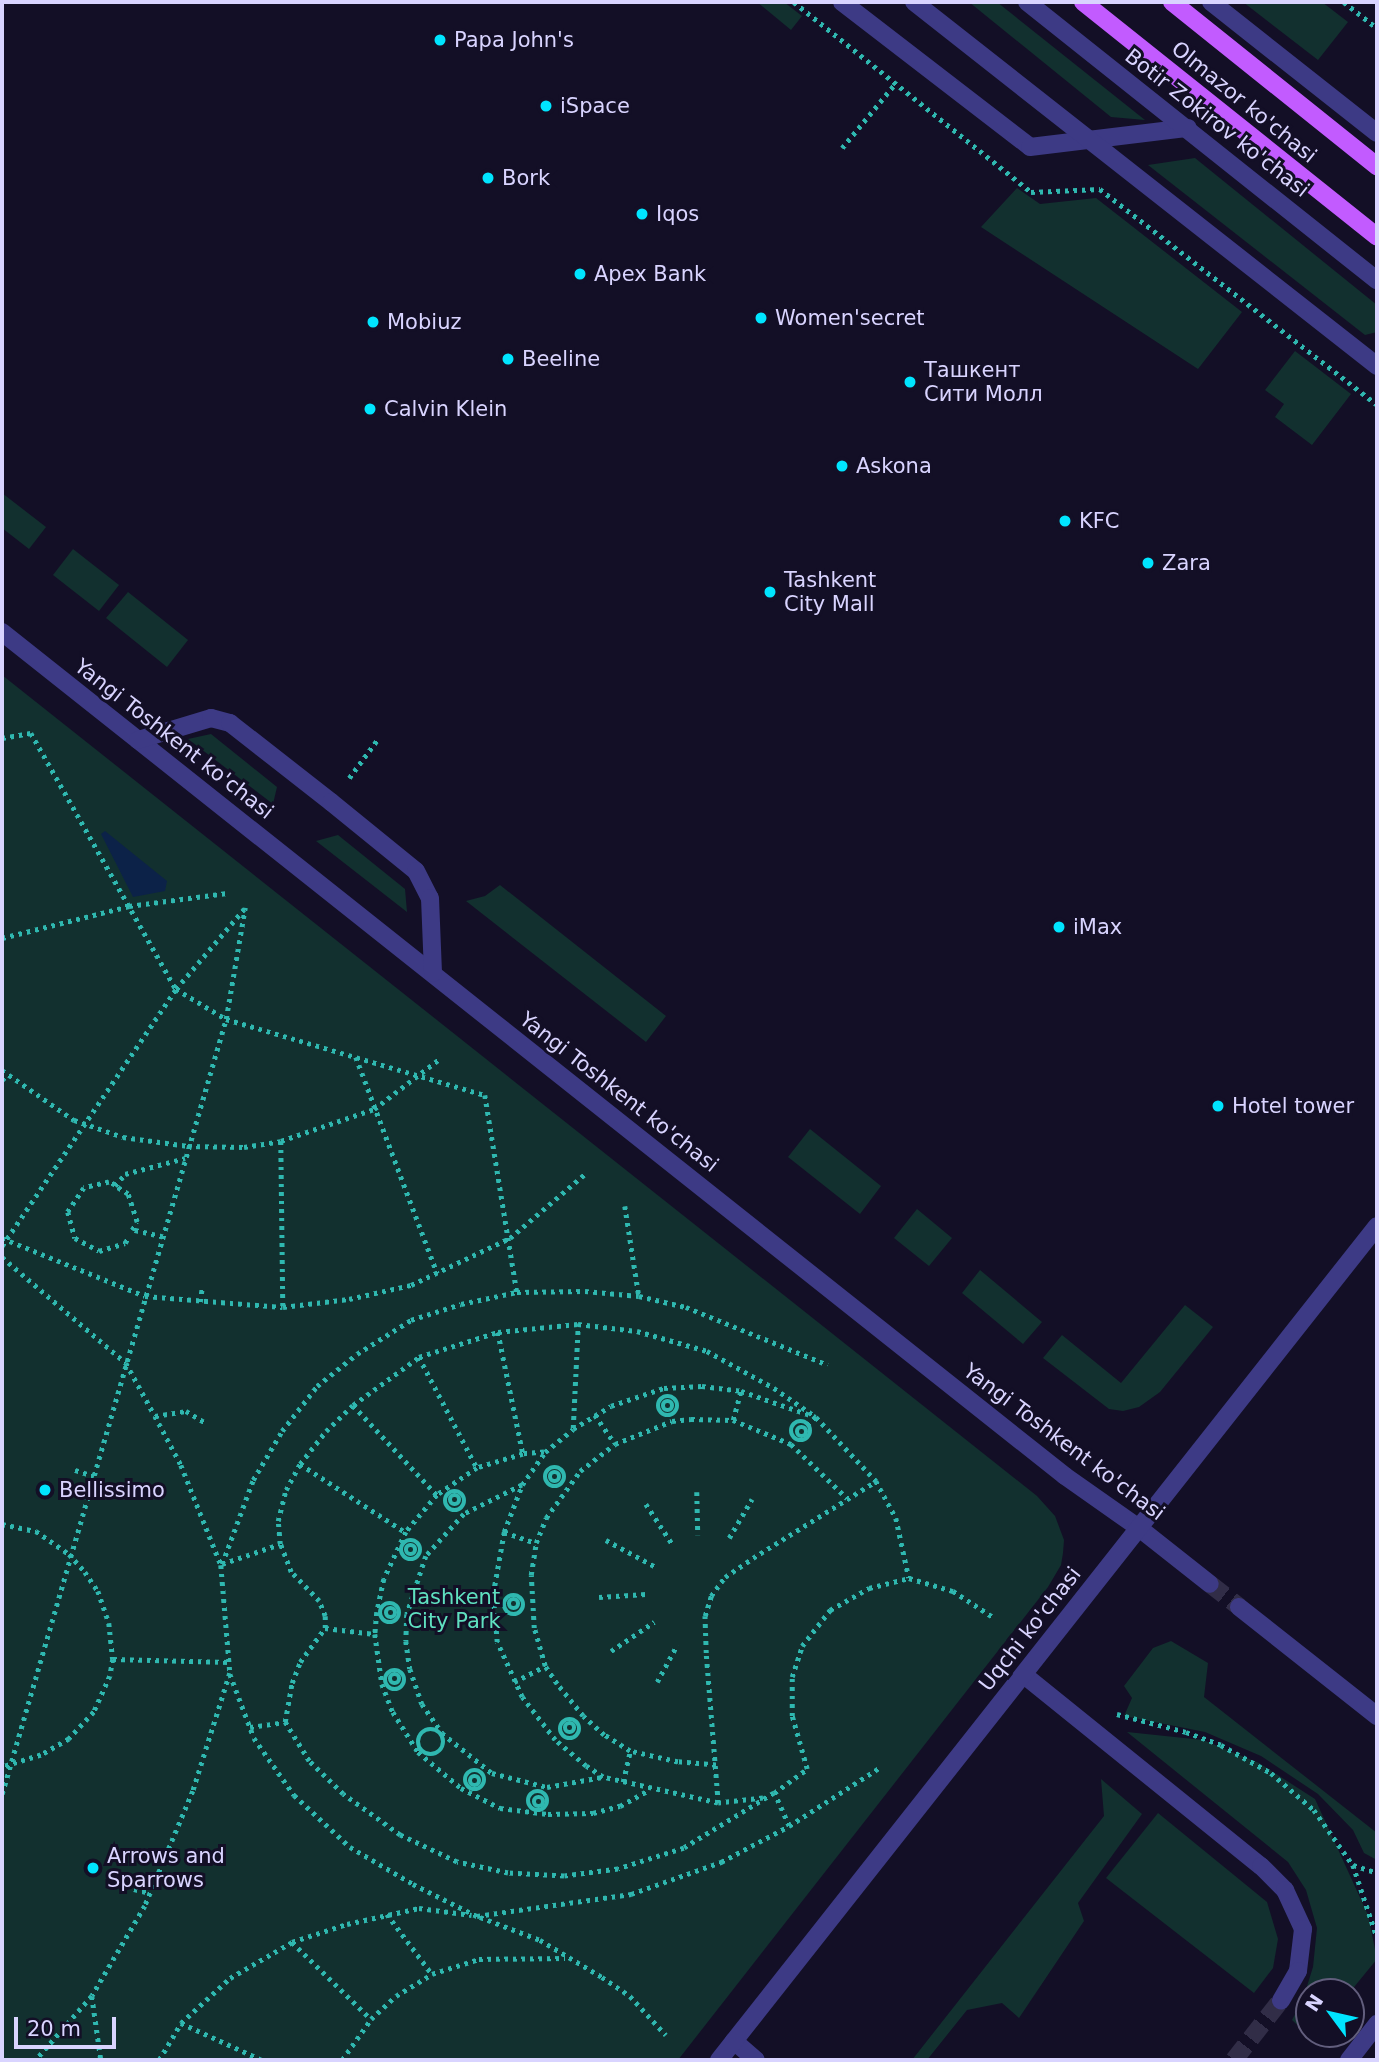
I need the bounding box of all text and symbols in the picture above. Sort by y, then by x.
place label: Papa John's [454,27,574,53]
marker: Papa John's [432,32,448,48]
street label: Olmazor ko'chasi [1166,36,1322,168]
street label: Botir Zokirov ko'chasi [1120,43,1314,203]
place label: iSpace [560,93,630,119]
marker: iSpace [538,98,554,114]
place label: Bork [502,165,550,191]
marker: Bork [480,170,496,186]
place label: Iqos [656,201,699,227]
marker: Iqos [634,206,650,222]
place label: Apex Bank [594,261,706,287]
marker: Apex Bank [572,266,588,282]
place label: Women'secret [775,305,925,331]
place label: Mobiuz [387,309,461,335]
marker: Women'secret [753,310,769,326]
marker: Mobiuz [365,314,381,330]
place label: Beeline [522,346,600,372]
marker: Beeline [500,351,516,367]
place label: Ташкент Сити Молл [924,357,1043,407]
marker: Ташкент Сити Молл [902,374,918,390]
place label: Calvin Klein [384,396,507,422]
marker: Calvin Klein [362,401,378,417]
place label: Askona [856,453,932,479]
marker: Askona [834,458,850,474]
place label: KFC [1079,508,1120,534]
marker: KFC [1057,513,1073,529]
place label: Zara [1162,550,1211,576]
marker: Zara [1140,555,1156,571]
place label: Tashkent City Mall [784,567,876,617]
marker: Tashkent City Mall [762,584,778,600]
street label: Yangi Toshkent ko'chasi [70,654,278,824]
place label: iMax [1073,914,1122,940]
marker: iMax [1051,919,1067,935]
street label: Yangi Toshkent ko'chasi [515,1007,723,1177]
place label: Hotel tower [1232,1093,1354,1119]
marker: Hotel tower [1210,1098,1226,1114]
street label: Yangi Toshkent ko'chasi [958,1358,1170,1526]
place label: Bellissimo [59,1477,165,1503]
marker: Bellissimo [37,1482,53,1498]
street label: Uqchi ko'chasi [974,1562,1086,1696]
park label: Tashkent City Park [407,1584,501,1634]
place label: Arrows and Sparrows [107,1843,225,1893]
marker: Arrows and Sparrows [85,1860,101,1876]
north arrow [1295,1978,1365,2048]
text: N [1301,1990,1328,2015]
scale bar [18,2002,119,2046]
text: 20 m [27,2017,81,2041]

